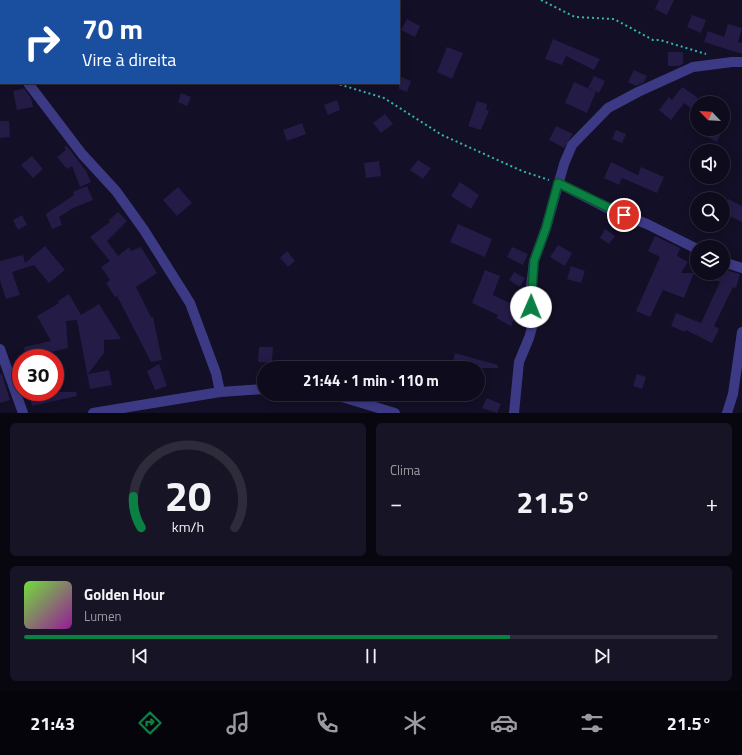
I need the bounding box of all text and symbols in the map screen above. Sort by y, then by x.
text: 70 m [82,7,143,50]
icon: right [16,16,68,68]
text: Vire à direita [82,46,176,73]
north arrow [690,96,730,136]
map controls [690,96,730,280]
button: sound [690,144,730,184]
button: search [690,192,730,232]
pin [607,198,641,232]
icon: arrive [613,204,635,226]
button: layers [690,240,730,280]
position arrow [510,286,552,328]
speed limit sign: 30 [12,349,64,401]
text: 21:44 · 1 min · 110 m [303,369,439,392]
text: Clima [390,460,420,480]
text: 20 [165,463,211,526]
text: 21.5° [517,479,591,525]
text: − [390,486,402,520]
text: + [706,486,718,520]
text: km/h [172,515,204,537]
text: Golden Hour [84,583,165,606]
text: Lumen [84,606,121,626]
icon: previous [129,645,151,667]
icon: pause [360,645,382,667]
icon: next [591,645,613,667]
icon: directions [136,709,164,737]
icon: music [224,709,252,737]
icon: phone [313,709,341,737]
icon: climate [401,709,429,737]
icon: car [490,709,518,737]
icon: filters [578,709,606,737]
text: 21:43 [30,710,75,737]
text: 21.5° [667,710,712,737]

